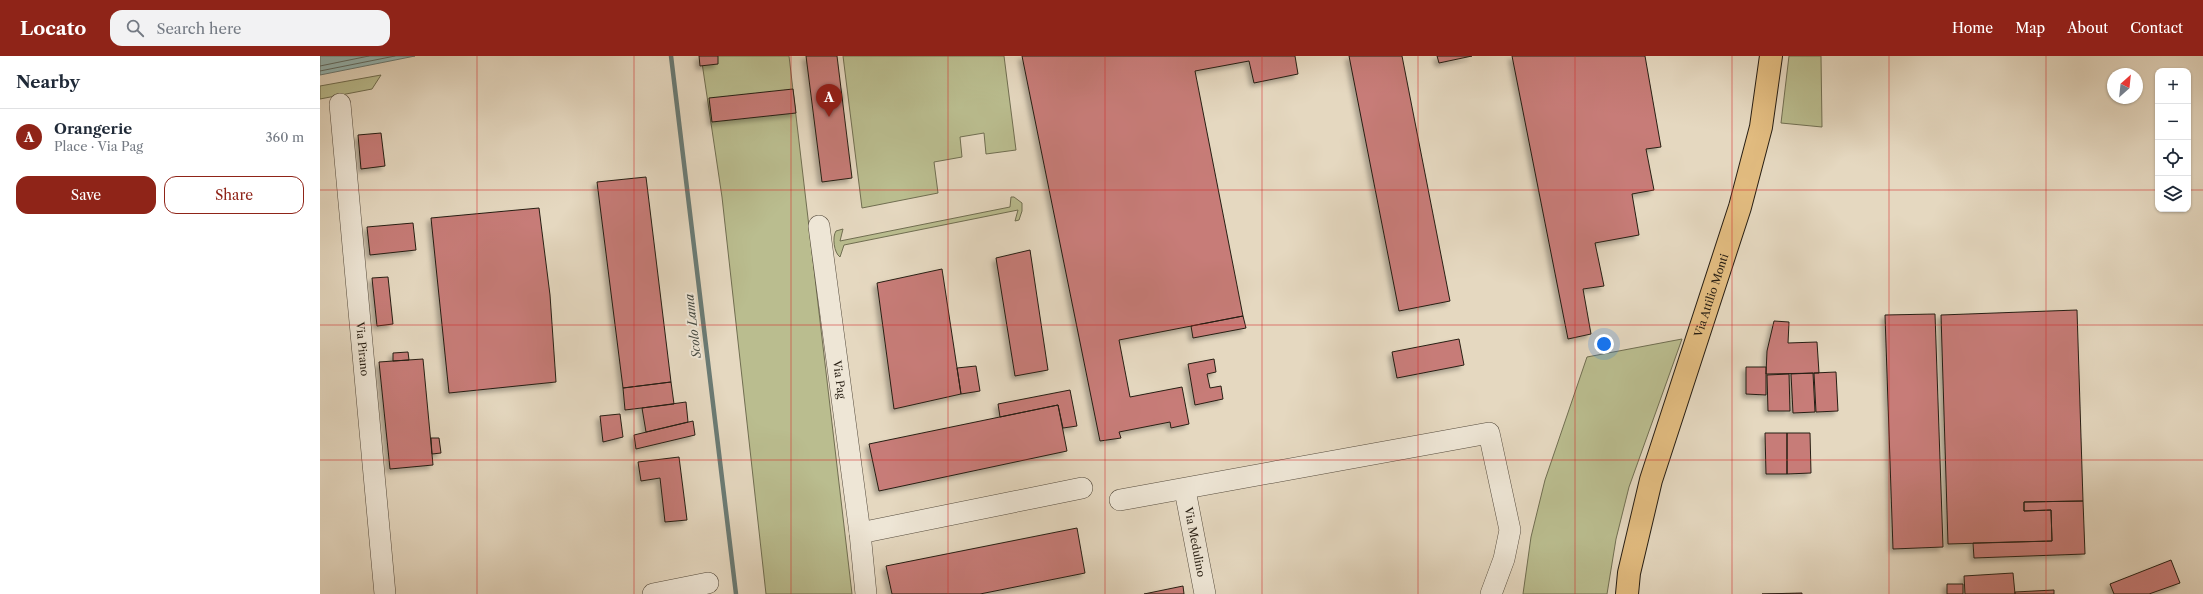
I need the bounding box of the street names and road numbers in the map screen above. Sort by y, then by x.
street label: Via Attilio Monti [1691,251,1732,340]
street label: Via Pirano [353,320,372,377]
street label: Via Pag [830,359,849,400]
street label: Via Medulino [1181,505,1209,578]

